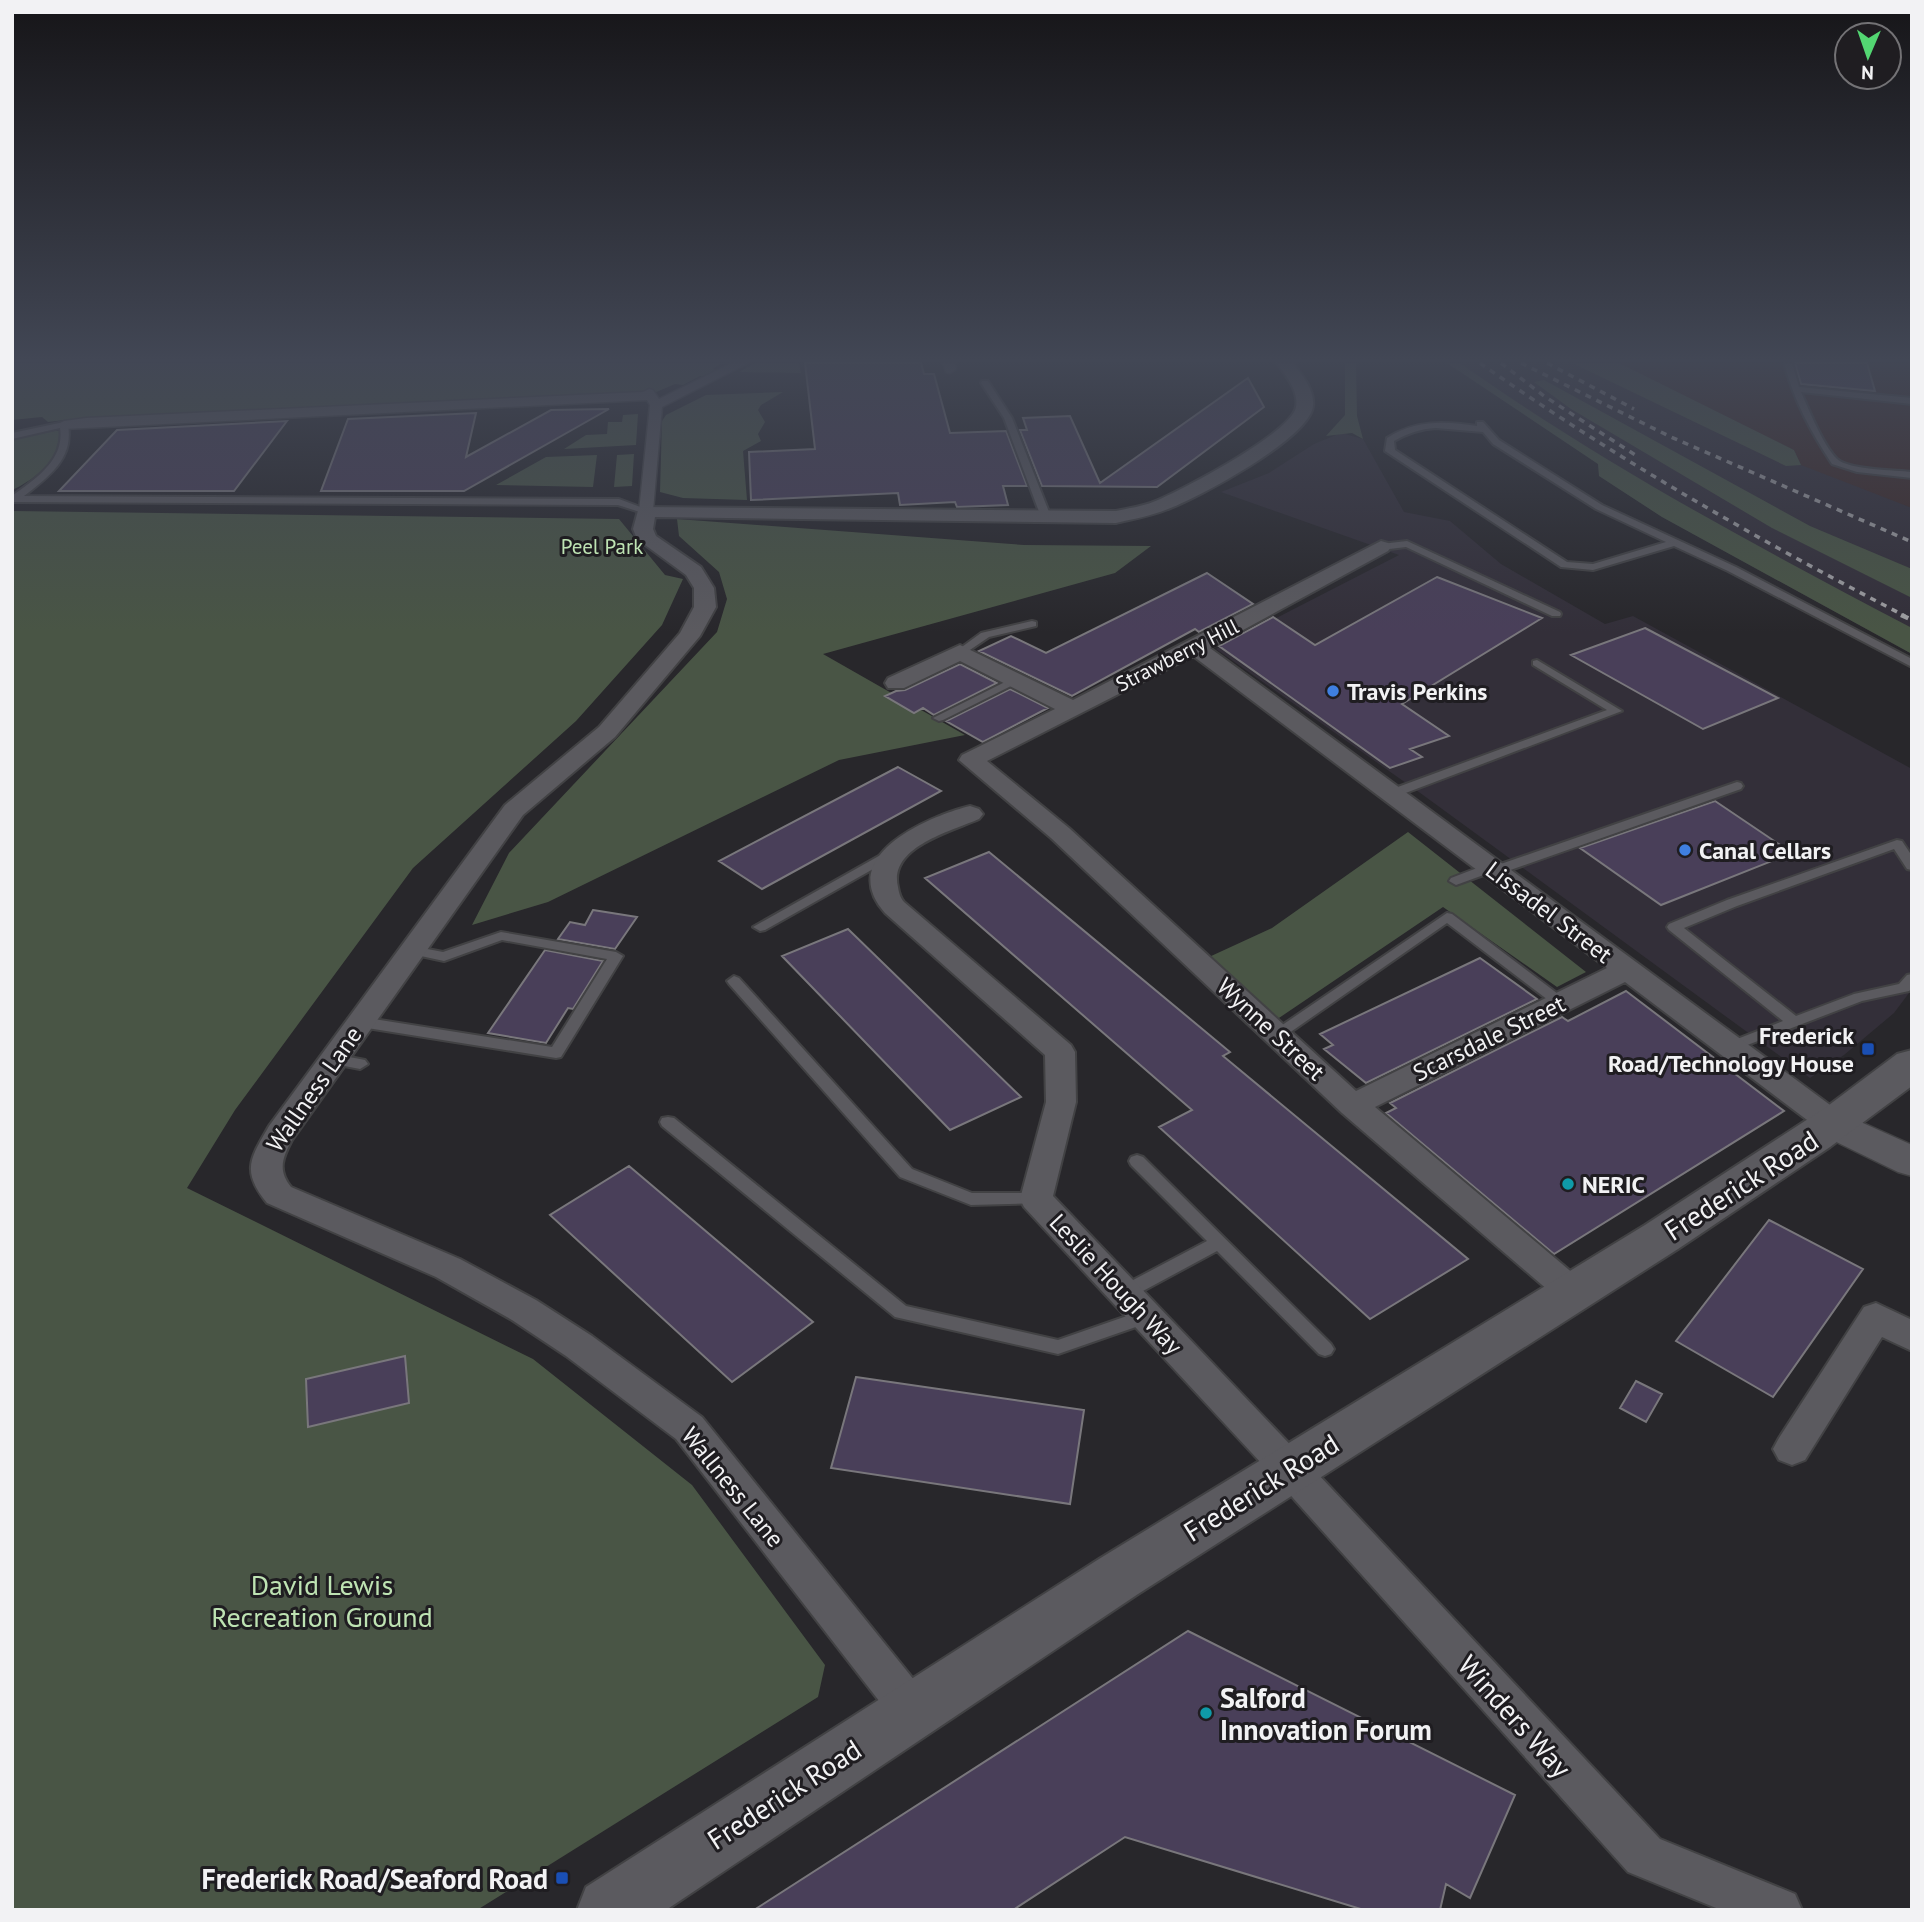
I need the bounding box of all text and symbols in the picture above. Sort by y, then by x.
north arrow [1833,21,1903,91]
text: N [1861,61,1874,85]
park label: Peel Park [561,533,643,560]
street label: Strawberry Hill [1111,613,1243,697]
place label: Travis Perkins [1347,676,1487,707]
marker: Travis Perkins [1325,683,1341,699]
place label: Canal Cellars [1699,835,1831,866]
marker: Canal Cellars [1677,842,1693,858]
street label: Lissadel Street [1479,854,1619,970]
street label: Wynne Street [1210,971,1332,1087]
street label: Scarsdale Street [1408,988,1570,1088]
street label: Wallness Lane [259,1020,369,1158]
place label: Frederick Road/Technology House [1608,1020,1854,1079]
marker: Frederick Road/Technology House [1860,1041,1876,1057]
street label: Frederick Road [1657,1121,1825,1249]
place label: NERIC [1582,1169,1645,1200]
marker: NERIC [1560,1176,1576,1192]
street label: Leslie Hough Way [1043,1207,1189,1361]
street label: Wallness Lane [675,1421,791,1553]
street label: Frederick Road [1176,1425,1346,1549]
park label: David Lewis Recreation Ground [211,1566,433,1635]
street label: Winders Way [1450,1647,1580,1785]
place label: Salford Innovation Forum [1220,1679,1432,1748]
marker: Salford Innovation Forum [1198,1705,1214,1721]
street label: Frederick Road [700,1730,868,1858]
place label: Frederick Road/Seaford Road [202,1860,548,1897]
marker: Frederick Road/Seaford Road [554,1870,570,1886]

